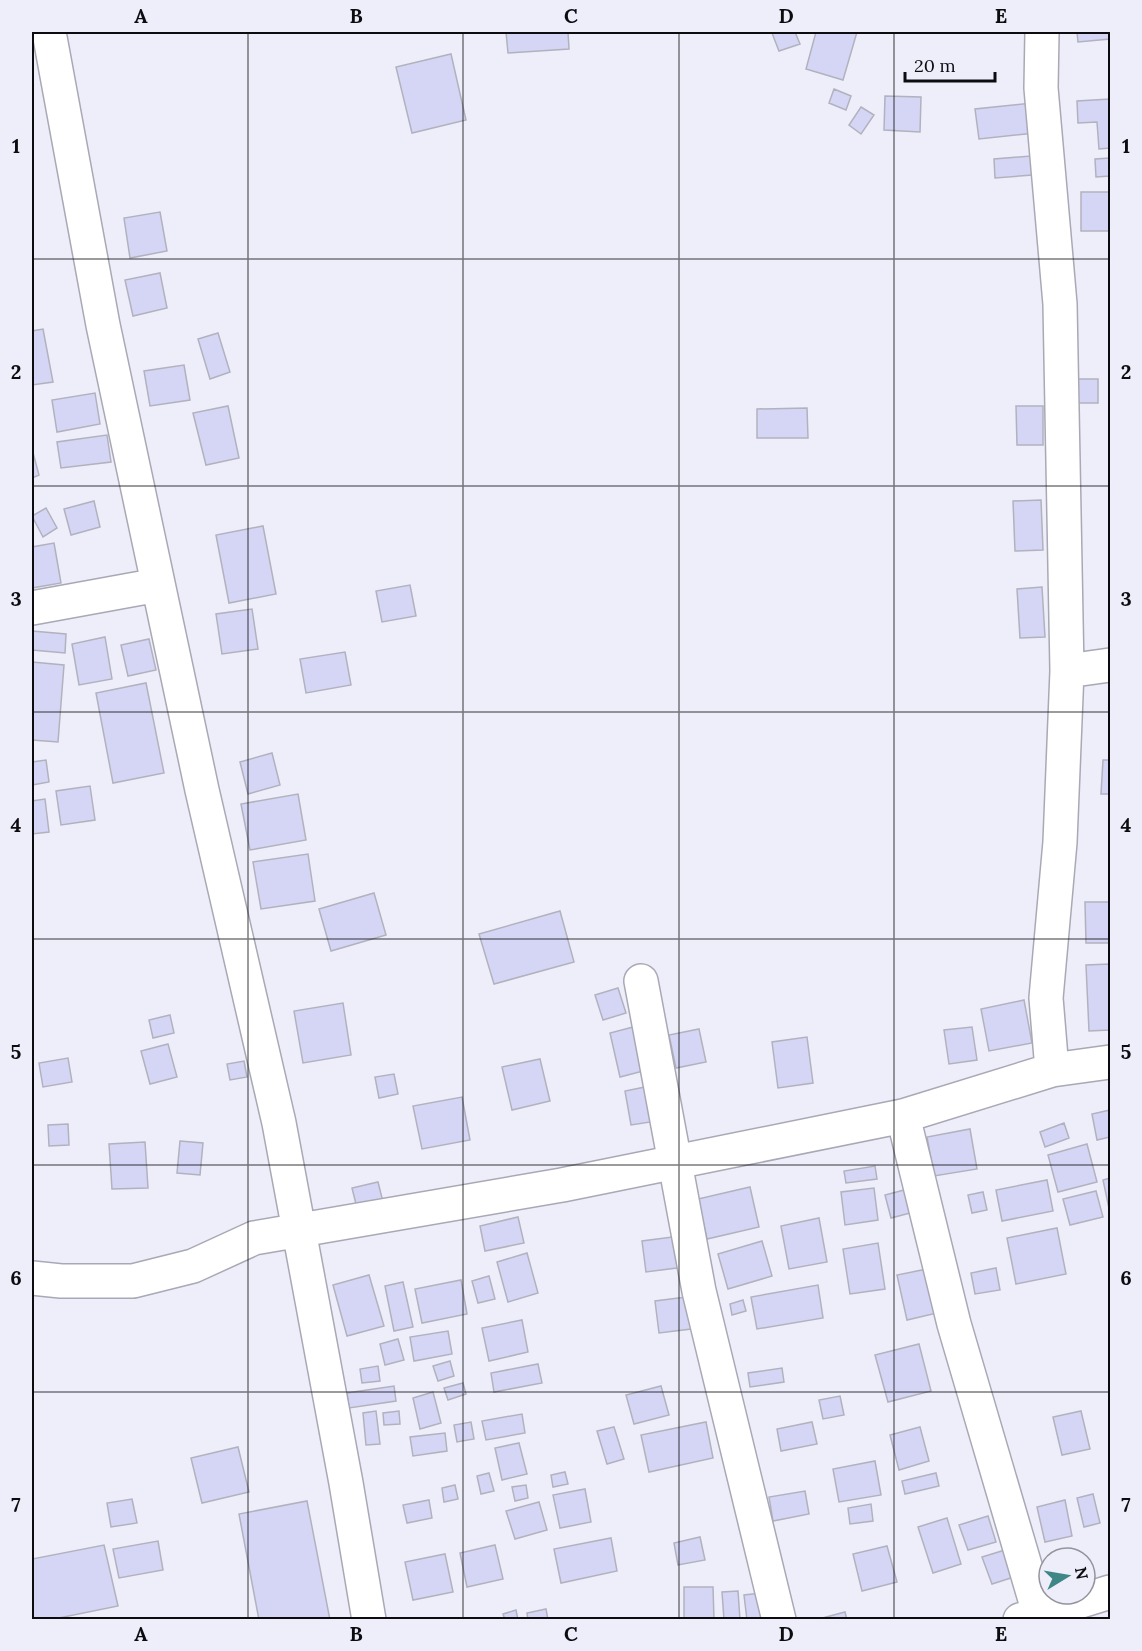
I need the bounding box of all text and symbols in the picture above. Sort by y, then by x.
text: A [134,3,148,28]
text: B [349,3,363,28]
text: C [564,3,578,28]
text: D [778,3,794,28]
text: E [995,3,1007,28]
scale bar [905,45,995,83]
text: 20 m [914,54,956,77]
text: 1 [12,133,20,158]
text: 1 [1122,133,1130,158]
text: 2 [11,359,21,384]
text: 2 [1121,359,1131,384]
text: 3 [10,586,22,611]
text: 3 [1120,586,1132,611]
text: 4 [11,812,22,837]
text: 4 [1121,812,1132,837]
text: 5 [11,1039,22,1064]
text: 5 [1121,1039,1132,1064]
text: 6 [10,1265,22,1290]
text: 6 [1120,1265,1132,1290]
text: 7 [11,1492,21,1517]
text: 7 [1121,1492,1131,1517]
north arrow [1037,1546,1097,1606]
text: N [1071,1565,1093,1581]
text: A [134,1621,148,1646]
text: B [349,1621,363,1646]
text: C [564,1621,578,1646]
text: D [778,1621,794,1646]
text: E [995,1621,1007,1646]

